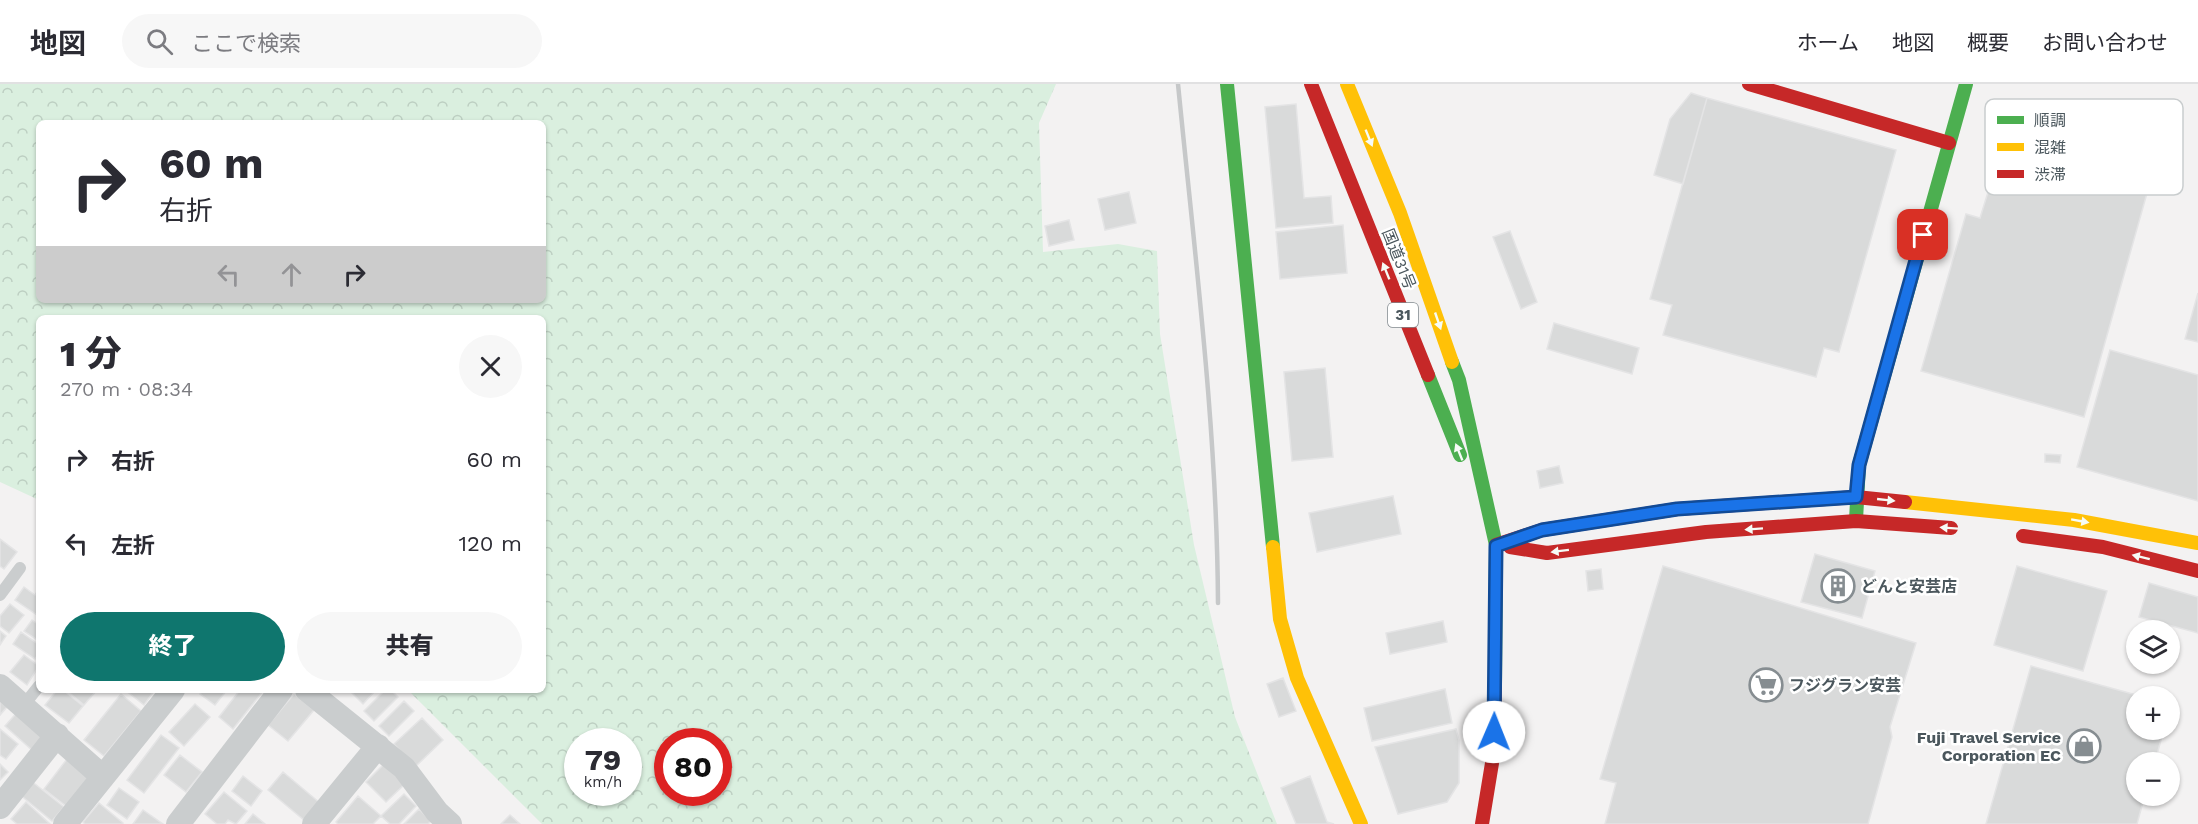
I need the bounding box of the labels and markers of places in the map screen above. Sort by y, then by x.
pin [1897,209,1948,260]
building icon: どんと安芸店 [1820,568,1856,604]
place label: どんと安芸店 [1861,577,1957,596]
supermarket icon: フジグラン安芸 [1748,667,1784,703]
place label: フジグラン安芸 [1789,676,1901,695]
place label: Fuji Travel Service Corporation EC [1917,728,2061,765]
shop icon: Fuji Travel Service Corporation EC [2066,728,2102,764]

